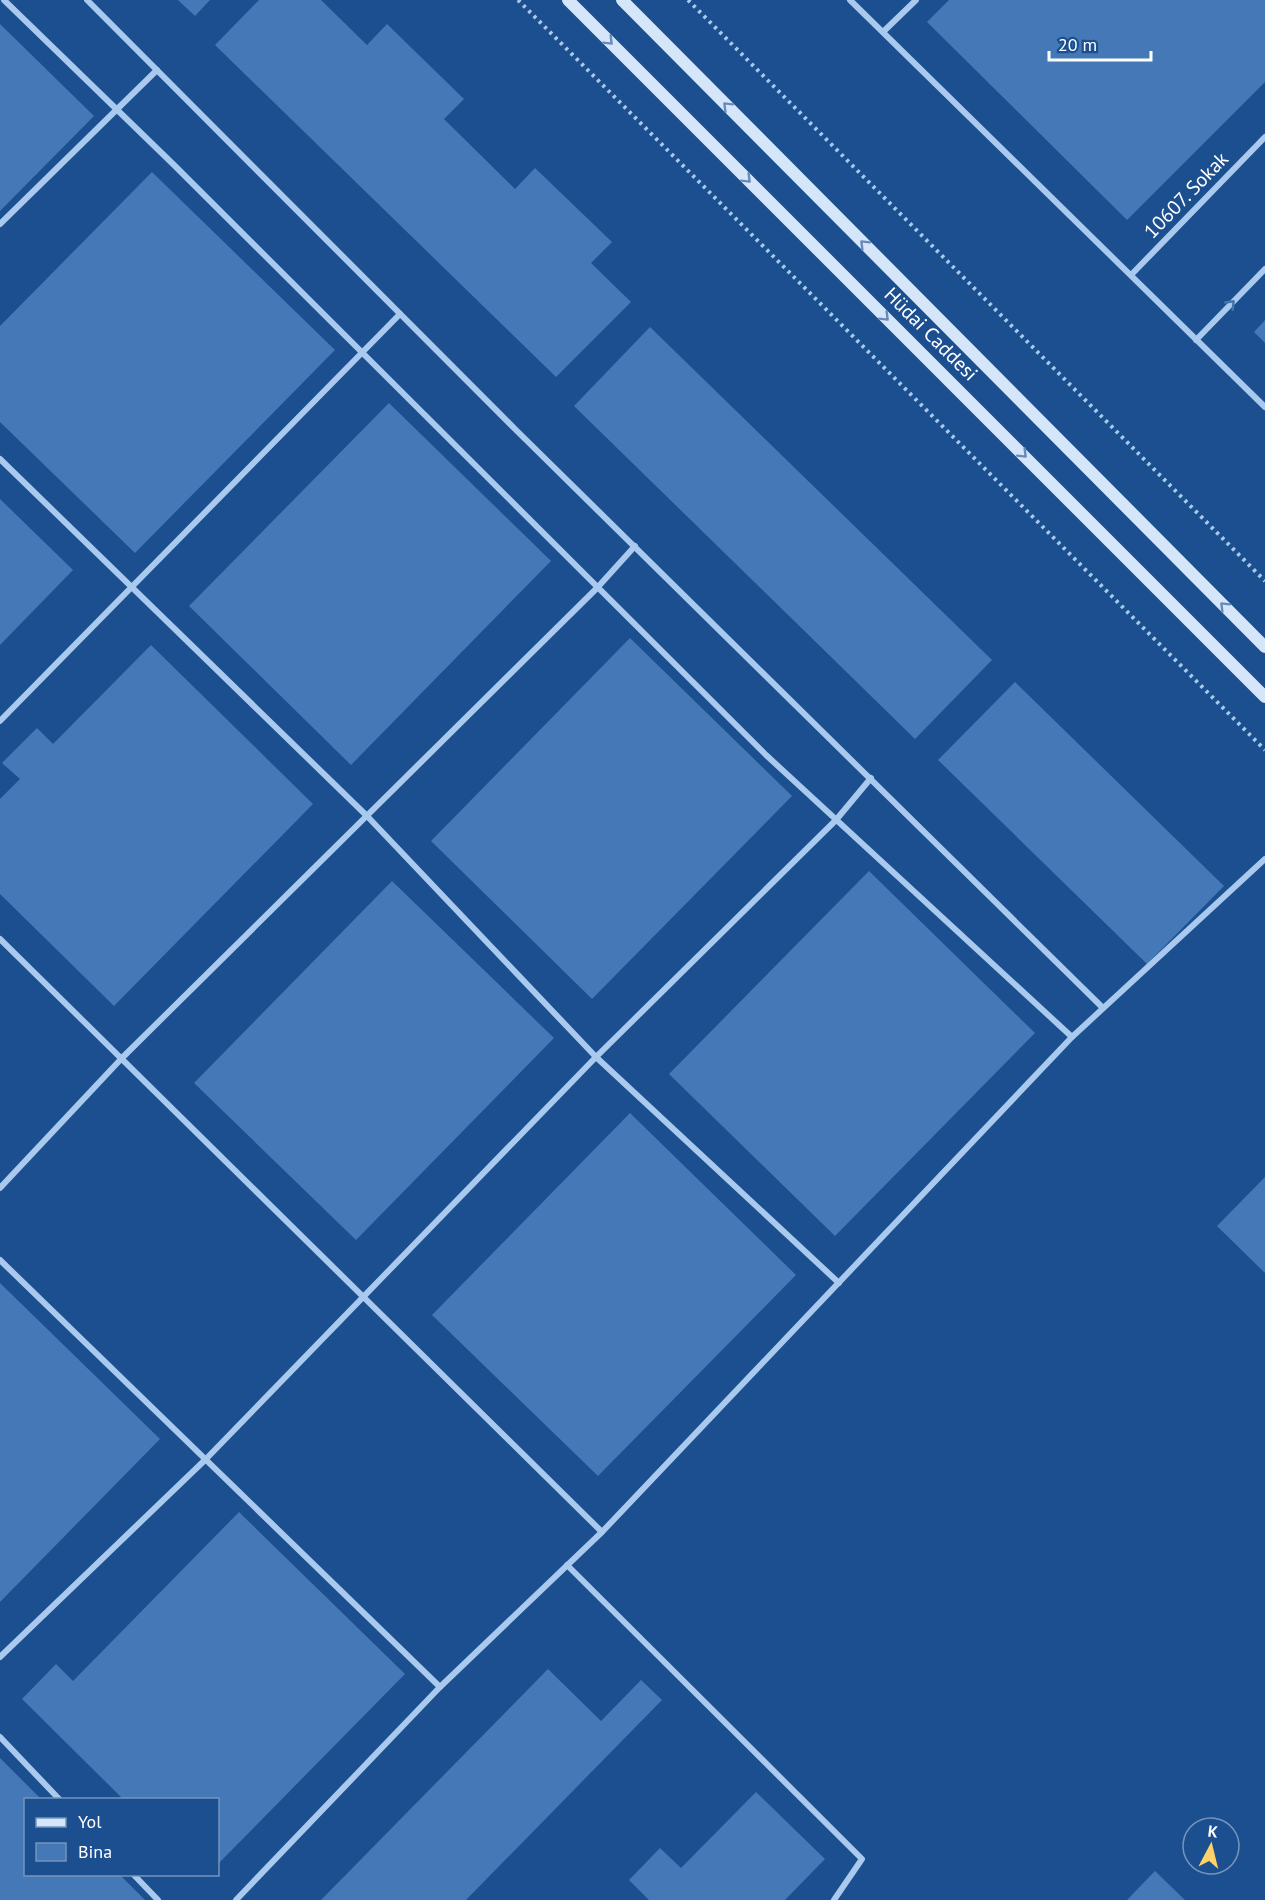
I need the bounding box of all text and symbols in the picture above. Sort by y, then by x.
scale bar [1049,24,1151,62]
text: 20 m [1058,33,1097,56]
one-way arrow [602,34,613,45]
one-way arrow [723,102,734,113]
street label: 10607. Sokak [1138,146,1234,244]
one-way arrow [741,172,751,183]
one-way arrow [861,241,872,252]
street label: Hüdai Caddesi [879,282,983,386]
one-way arrow [1223,301,1234,312]
one-way arrow [878,309,889,320]
one-way arrow [1016,447,1027,458]
one-way arrow [1220,602,1230,613]
legend [24,1798,219,1876]
text: Yol [78,1810,102,1833]
north arrow [1181,1816,1241,1876]
text: K [1207,1821,1219,1842]
text: Bina [78,1840,112,1863]

